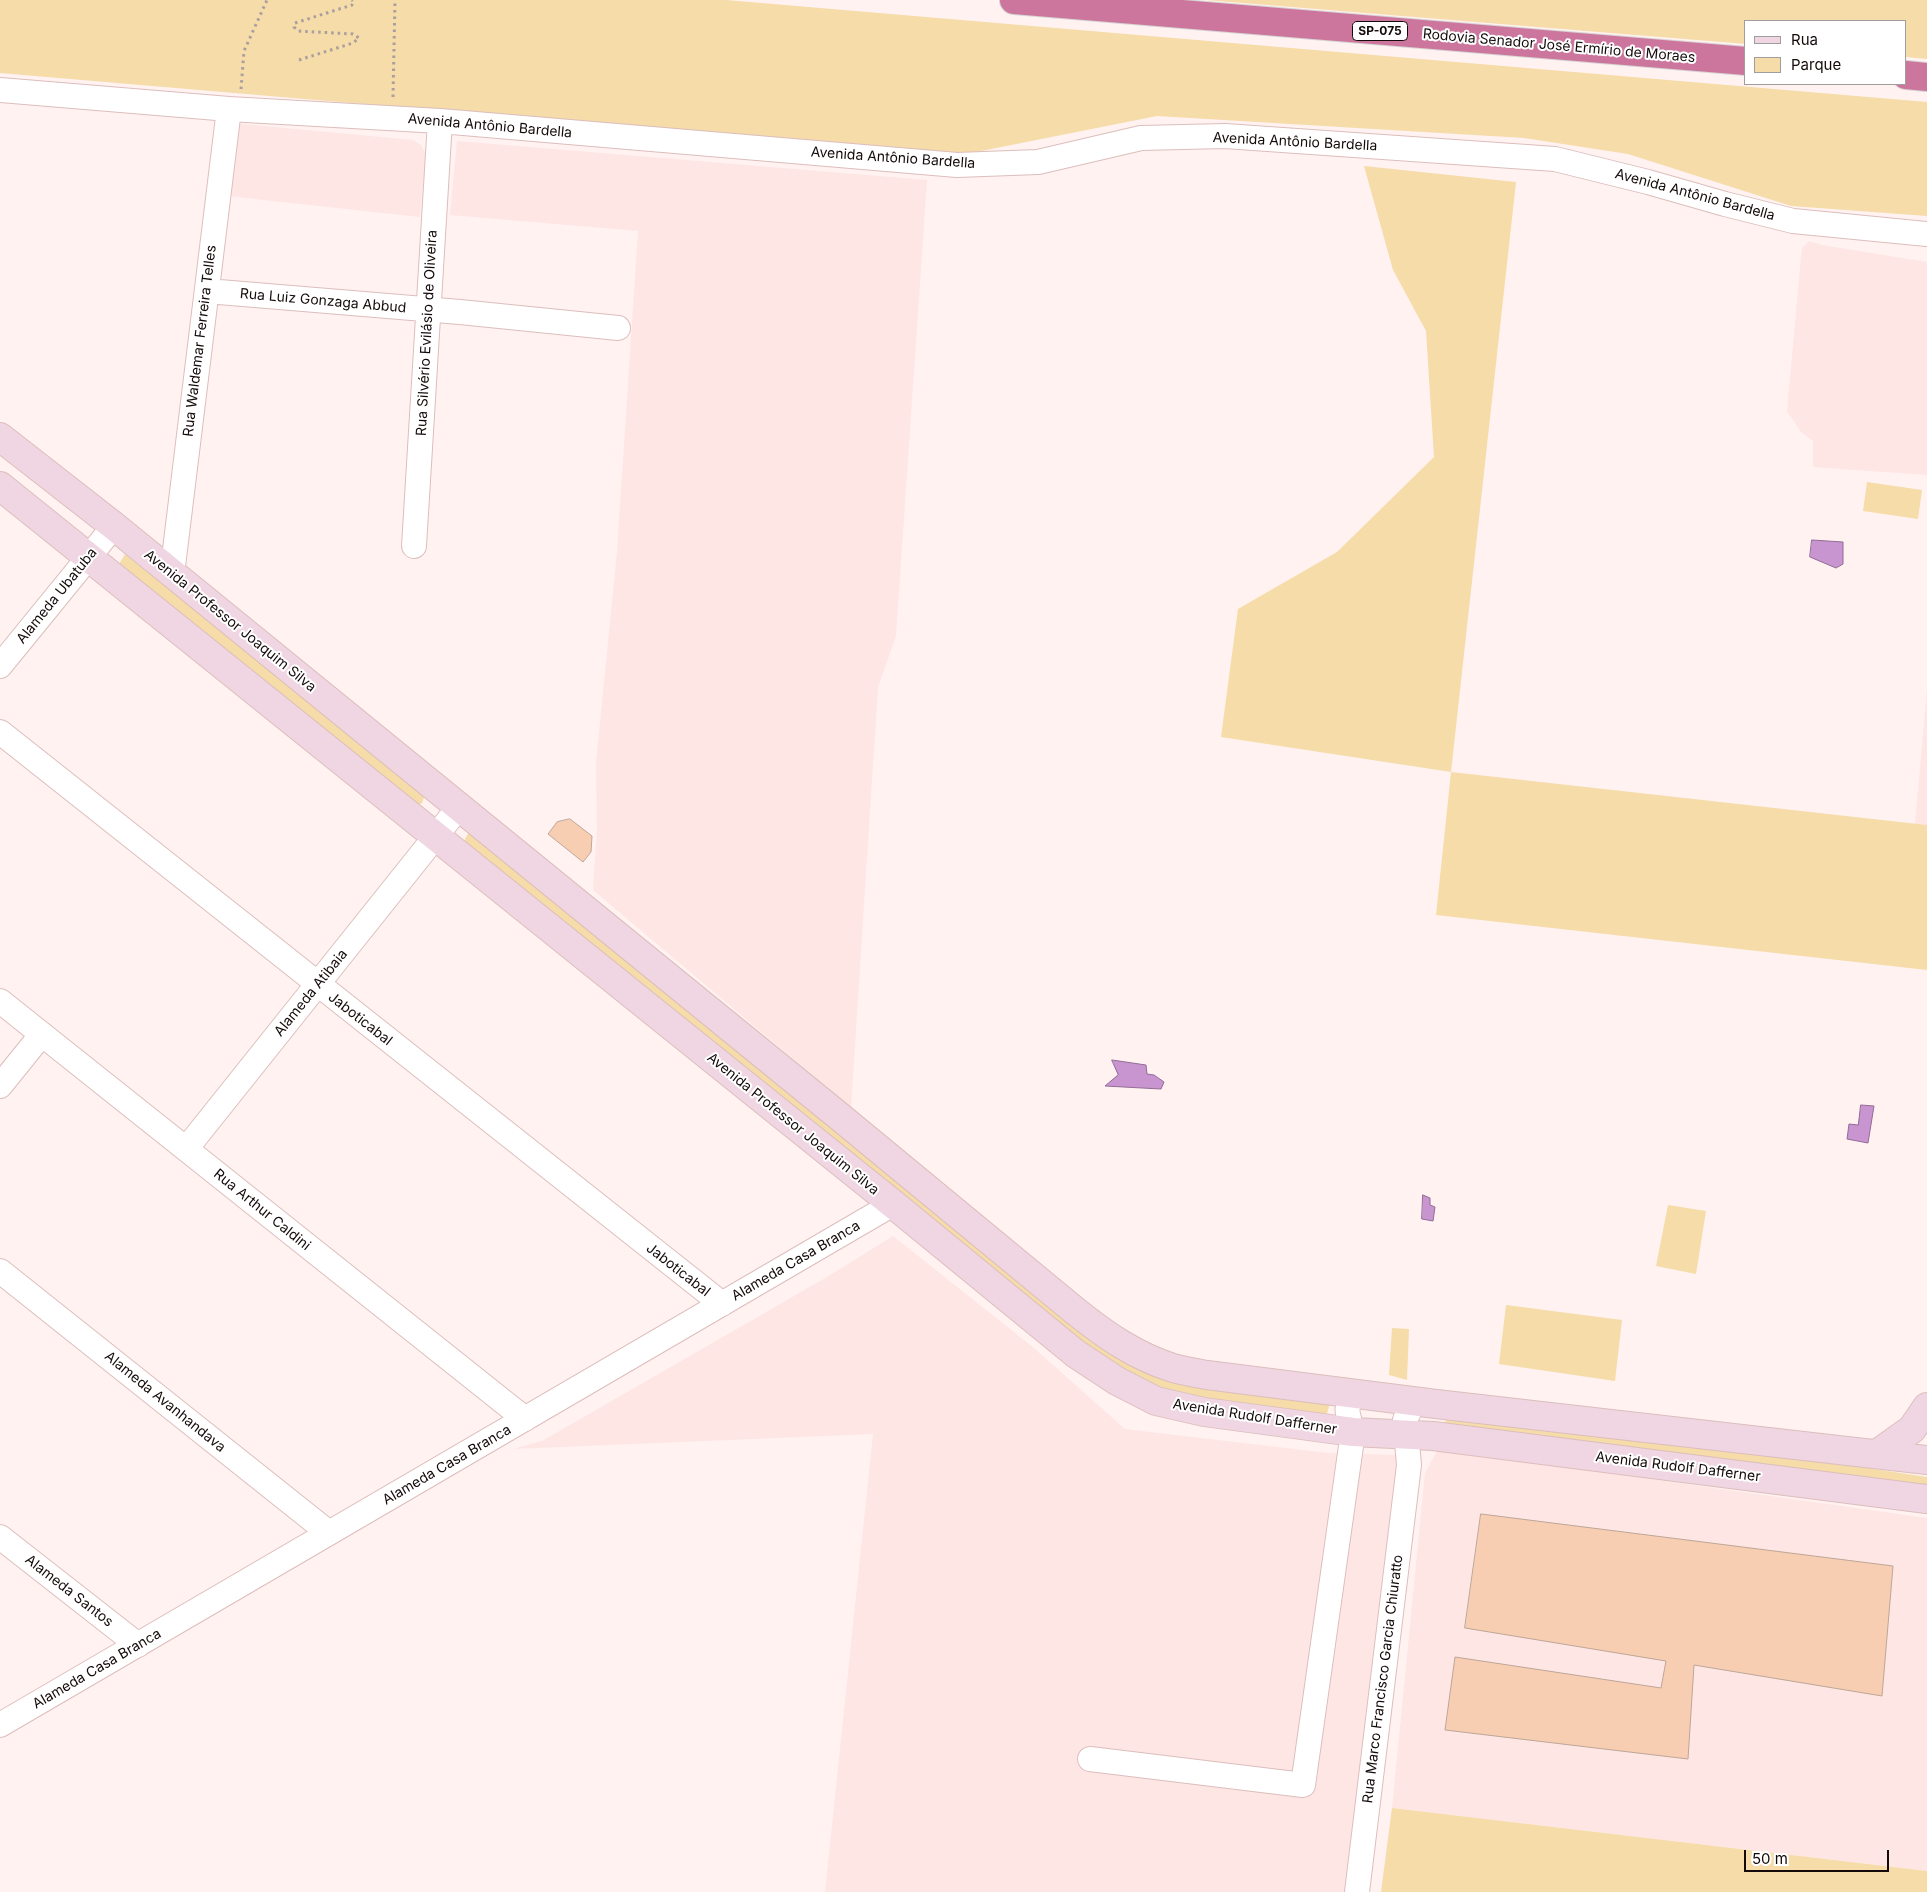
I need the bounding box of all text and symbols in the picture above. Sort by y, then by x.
legend [1744,20,1907,85]
road number: SP-075 [1352,22,1408,40]
street label: Rodovia Senador José Ermírio de Moraes [1422,26,1696,66]
text: Rua [1791,30,1818,49]
text: Parque [1791,55,1841,74]
street label: Avenida Antônio Bardella [407,110,573,142]
street label: Avenida Antônio Bardella [1212,129,1378,155]
street label: Avenida Antônio Bardella [810,144,976,172]
street label: Avenida Antônio Bardella [1613,166,1777,224]
street label: Rua Silvério Evilásio de Oliveira [413,230,441,436]
street label: Rua Waldemar Ferreira Telles [180,244,220,438]
street label: Rua Luiz Gonzaga Abbud [239,285,407,317]
street label: Alameda Ubatuba [13,545,101,647]
street label: Avenida Professor Joaquim Silva [141,546,319,696]
street label: Alameda Atibaia [271,946,351,1040]
street label: Jaboticabal [325,989,395,1049]
street label: Avenida Professor Joaquim Silva [704,1049,882,1199]
street label: Rua Arthur Caldini [210,1166,314,1254]
street label: Alameda Casa Branca [729,1217,863,1305]
street label: Jaboticabal [643,1240,713,1300]
street label: Alameda Avanhandava [101,1348,229,1456]
street label: Avenida Rudolf Dafferner [1172,1396,1338,1438]
street label: Alameda Casa Branca [380,1421,514,1509]
street label: Avenida Rudolf Dafferner [1595,1449,1761,1485]
street label: Alameda Santos [22,1551,116,1631]
street label: Rua Marco Francisco Garcia Chiuratto [1359,1554,1407,1804]
street label: Alameda Casa Branca [30,1625,164,1713]
scale bar [1747,1840,1892,1872]
text: 50 m [1752,1849,1788,1868]

